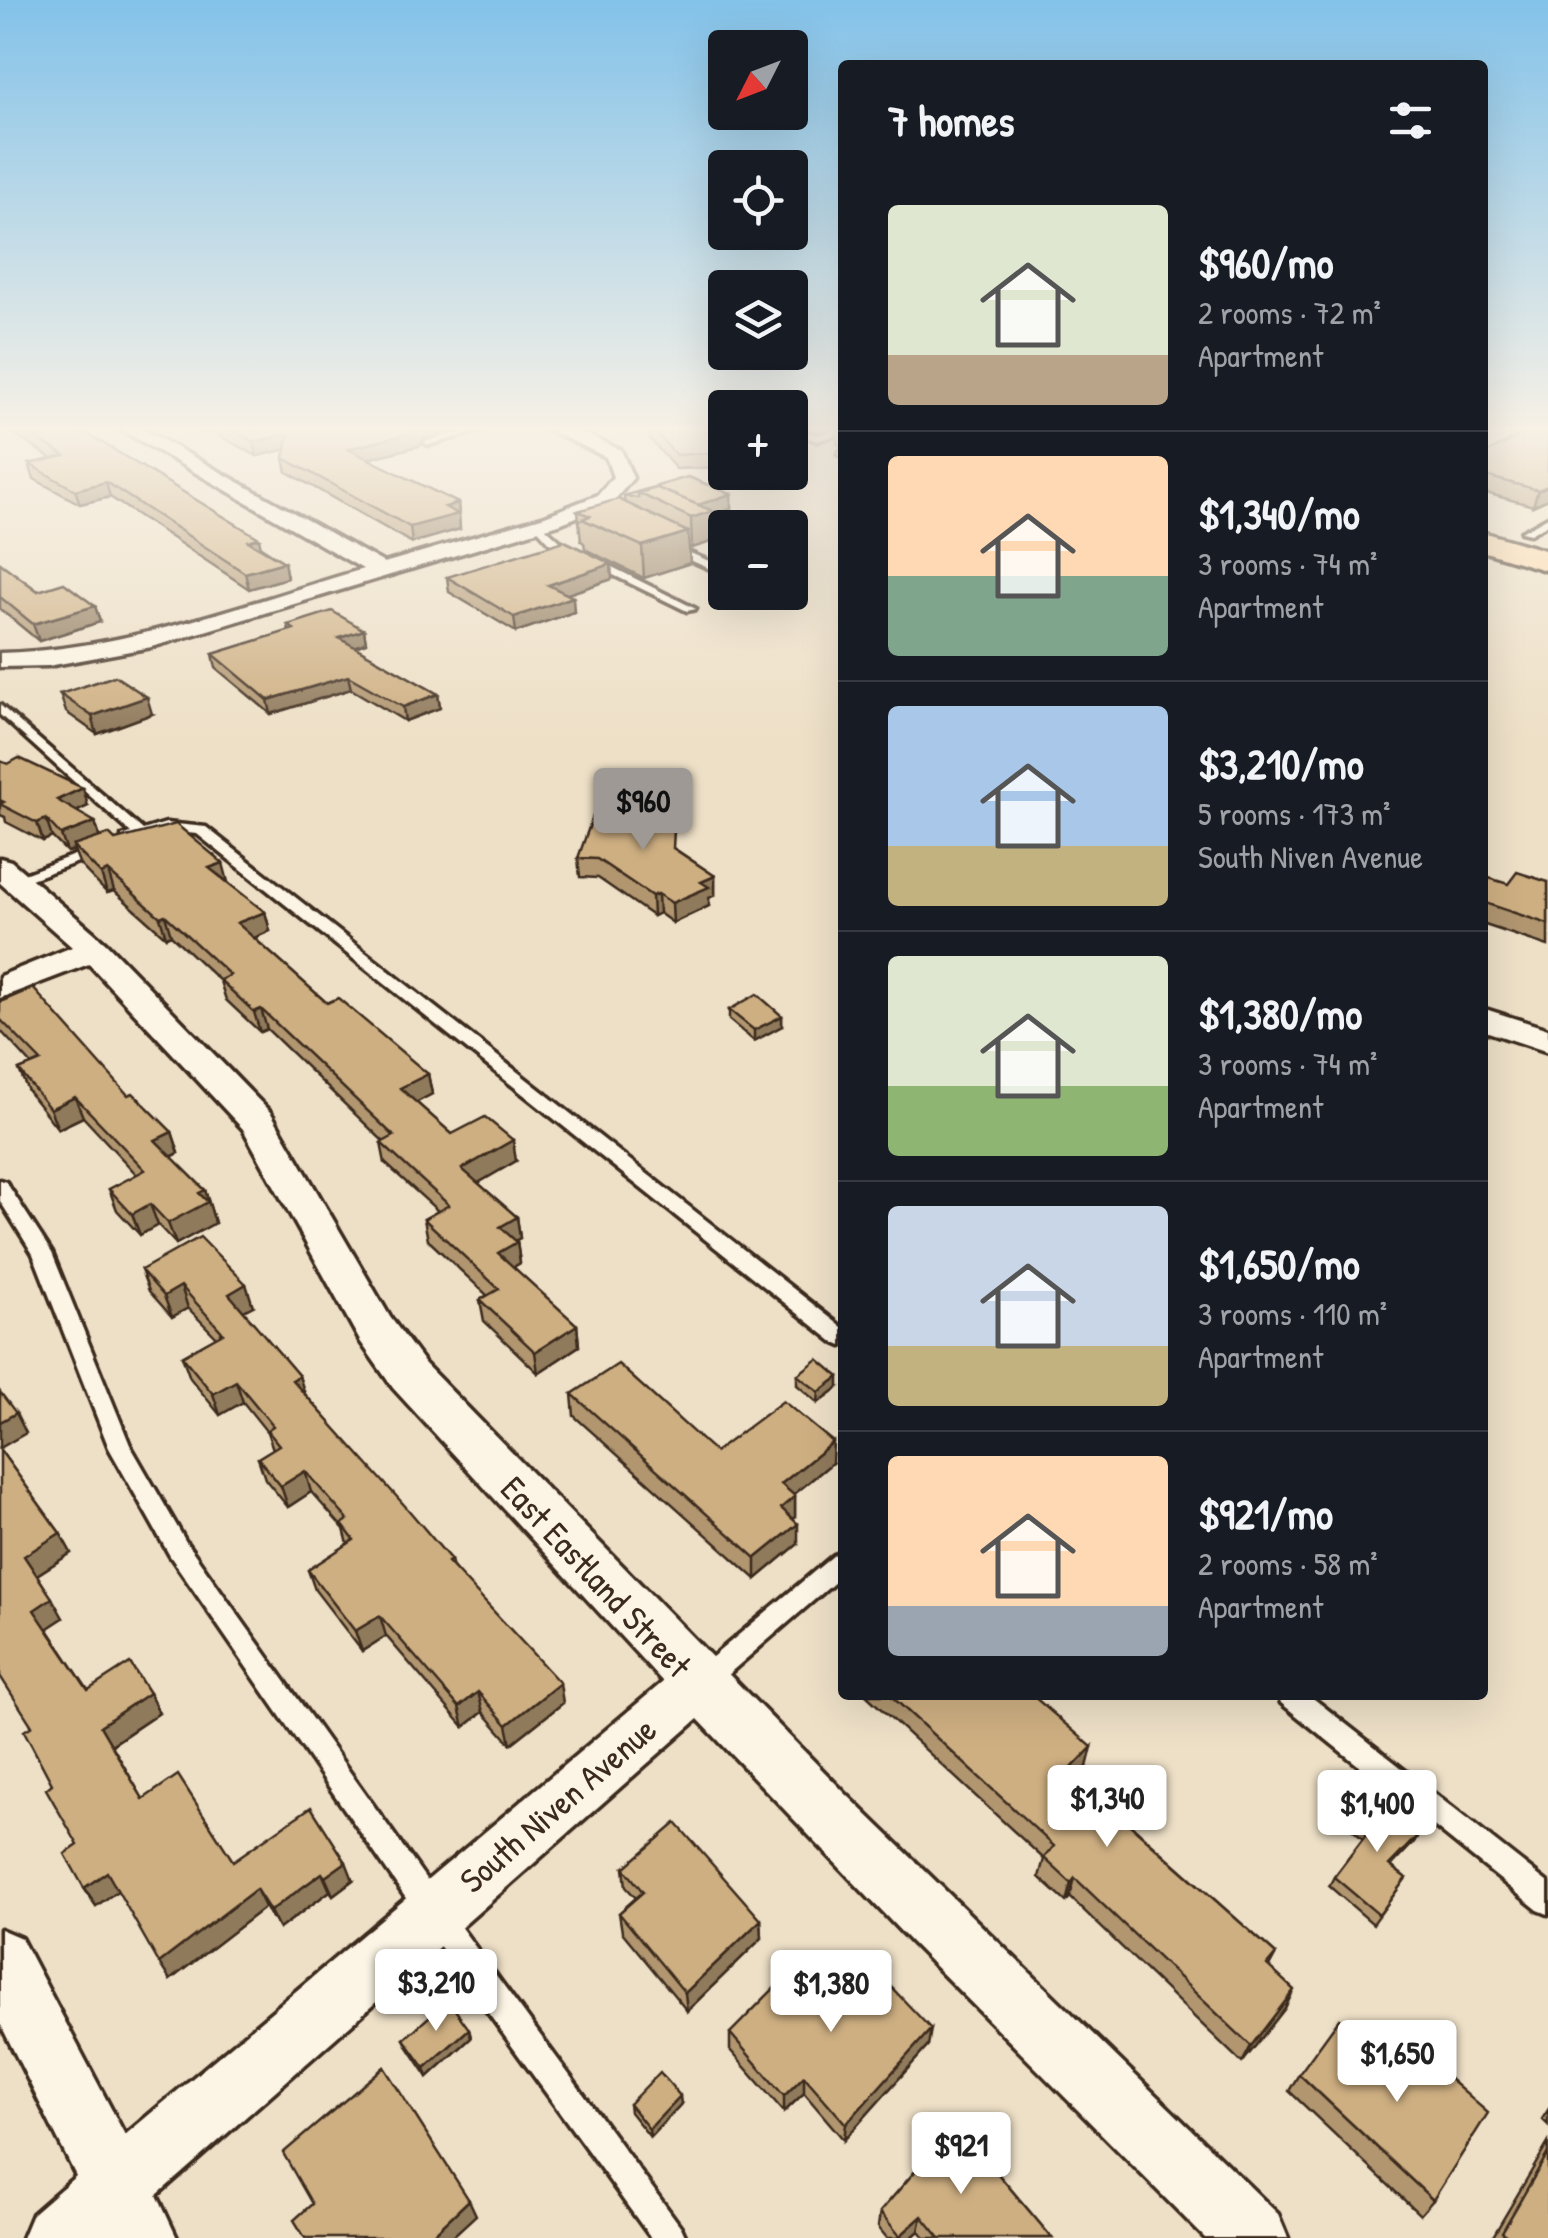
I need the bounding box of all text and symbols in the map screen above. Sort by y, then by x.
north arrow [708,30,808,130]
map controls [708,30,808,610]
text: 7 homes [888,92,1014,149]
icon: filters [1383,93,1438,148]
button: locate [708,150,808,250]
text: $960/mo [1198,234,1334,291]
icon: home [968,245,1088,365]
button: layers [708,270,808,370]
text: 2 rooms · 72 m² [1198,291,1381,334]
text: Apartment [1198,334,1323,377]
button: + [708,390,808,490]
text: $1,340/mo [1198,485,1360,542]
icon: home [968,496,1088,616]
button: − [708,510,808,610]
text: 3 rooms · 74 m² [1198,542,1377,585]
text: Apartment [1198,585,1323,628]
text: $3,210/mo [1198,735,1364,792]
icon: home [968,746,1088,866]
pin: $960 [584,768,702,853]
text: $960 [615,779,671,822]
text: 5 rooms · 173 m² [1198,792,1390,835]
text: South Niven Avenue [1198,835,1423,878]
text: $1,380/mo [1198,985,1362,1042]
icon: home [968,996,1088,1116]
text: 3 rooms · 74 m² [1198,1042,1377,1085]
text: Apartment [1198,1085,1323,1128]
text: $1,650/mo [1198,1235,1360,1292]
icon: home [968,1246,1088,1366]
text: 3 rooms · 110 m² [1198,1292,1387,1335]
text: Apartment [1198,1335,1323,1378]
street label: East Eastland Street [491,1466,703,1688]
text: $921/mo [1198,1485,1333,1542]
icon: home [968,1496,1088,1616]
text: 2 rooms · 58 m² [1198,1542,1378,1585]
text: Apartment [1198,1585,1323,1628]
street label: South Niven Avenue [449,1706,666,1903]
pin: $1,340 [1026,1765,1188,1850]
pin: $1,400 [1296,1770,1458,1855]
text: $1,340 [1070,1776,1144,1819]
text: $1,400 [1340,1781,1414,1824]
pin: $3,210 [355,1949,517,2034]
pin: $1,380 [750,1950,912,2035]
text: $3,210 [397,1960,475,2003]
text: $1,380 [793,1961,869,2004]
pin: $1,650 [1316,2020,1478,2105]
text: $1,650 [1360,2031,1434,2074]
pin: $921 [902,2112,1020,2197]
text: $921 [934,2123,988,2166]

